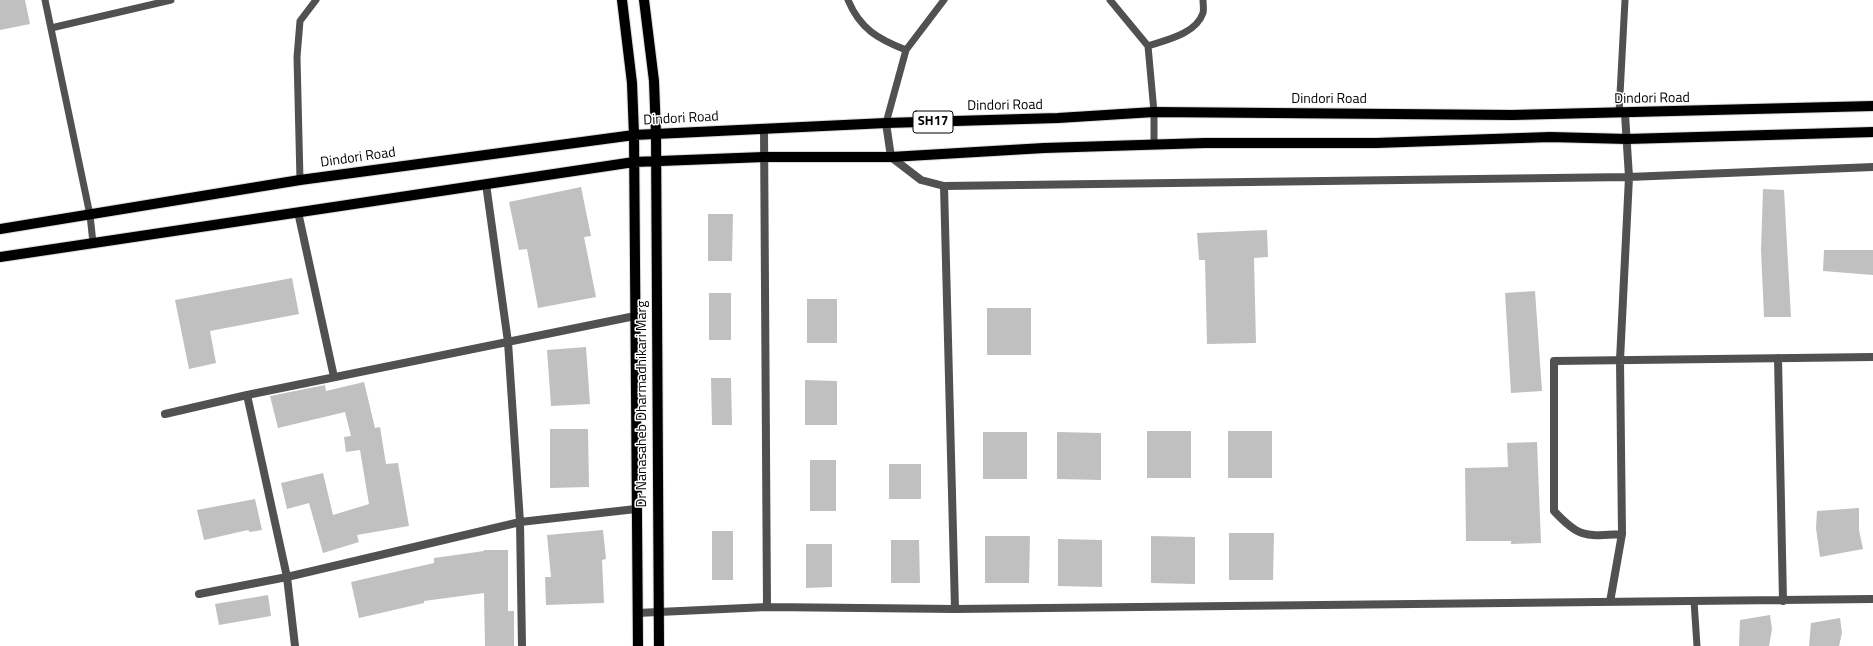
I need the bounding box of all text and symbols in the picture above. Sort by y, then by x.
street label: Dindori Road [1614,90,1690,108]
street label: Dindori Road [1291,92,1367,108]
street label: Dindori Road [967,97,1043,115]
street label: Dindori Road [643,109,719,129]
road number: SH17 [913,111,953,133]
street label: Dindori Road [319,144,397,172]
street label: Dr Nanasaheb Dharmadhikari Marg [635,300,651,508]

